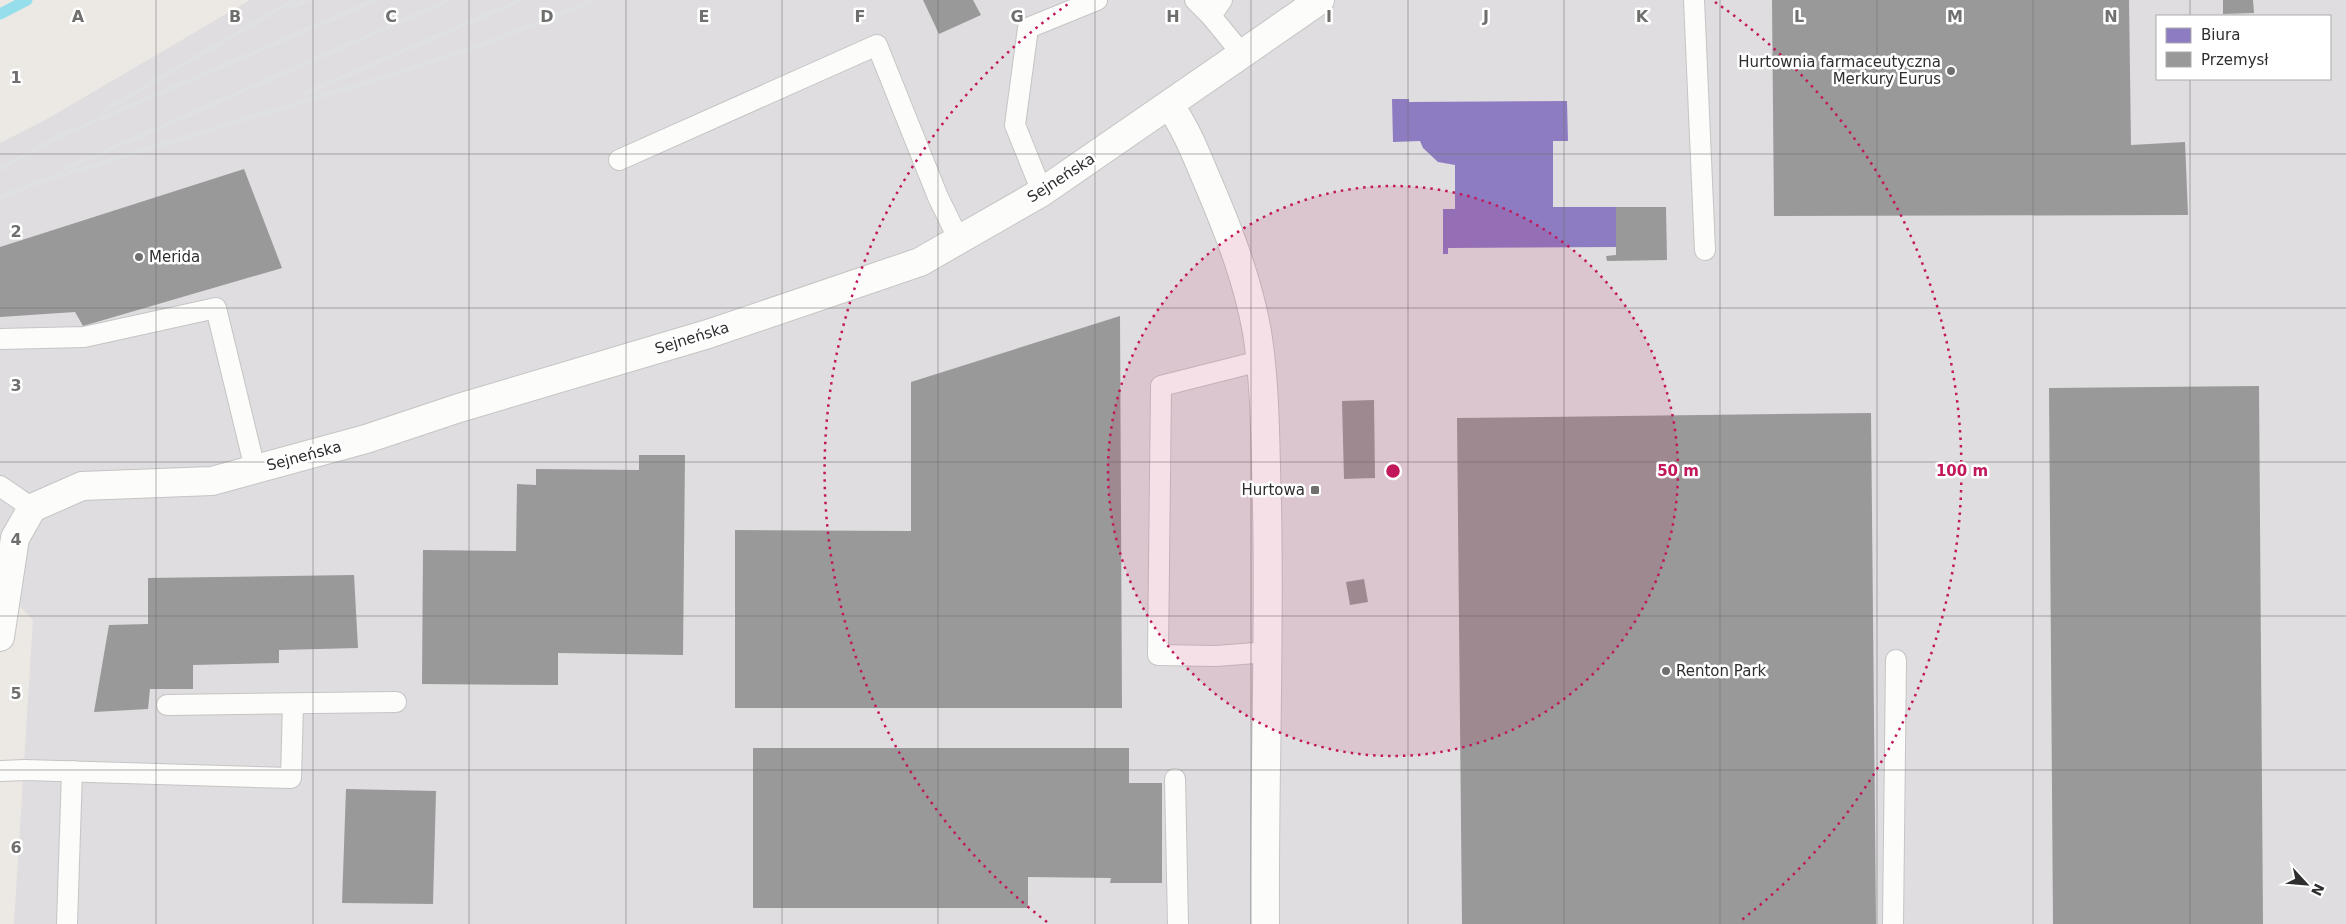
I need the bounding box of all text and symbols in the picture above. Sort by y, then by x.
text: A [72,7,85,26]
text: B [229,7,241,26]
text: C [385,7,397,26]
text: D [540,7,554,26]
text: E [699,7,709,26]
text: F [855,7,865,26]
text: G [1010,7,1024,26]
text: H [1166,7,1180,26]
text: I [1326,7,1332,26]
text: J [1482,7,1489,26]
text: K [1636,7,1649,26]
text: L [1794,7,1804,26]
text: M [1947,7,1963,26]
text: N [2104,7,2118,26]
legend [2156,15,2331,80]
text: Biura [2201,26,2240,44]
text: Przemysł [2201,51,2269,69]
place label: Hurtownia farmaceutyczna Merkury Eurus [1738,53,1941,88]
marker: Hurtownia farmaceutyczna Merkury Eurus [1945,65,1957,77]
text: 1 [10,68,22,87]
street label: Sejneńska [1024,150,1098,206]
text: 2 [10,222,22,241]
place label: Merida [149,248,200,266]
marker: Merida [133,251,145,263]
street label: Sejneńska [653,318,731,358]
text: 3 [10,376,22,395]
street label: Sejneńska [265,437,343,475]
centre of rings [1384,462,1402,480]
text: 50 m [1657,462,1699,480]
text: 100 m [1936,462,1988,480]
place label: Hurtowa [1242,481,1305,499]
marker: Hurtowa [1309,484,1321,496]
text: 4 [10,530,22,549]
place label: Renton Park [1676,662,1767,680]
marker: Renton Park [1660,665,1672,677]
text: 5 [10,684,22,703]
text: 6 [10,838,22,857]
north arrow [2281,859,2331,909]
text: N [2308,881,2327,898]

